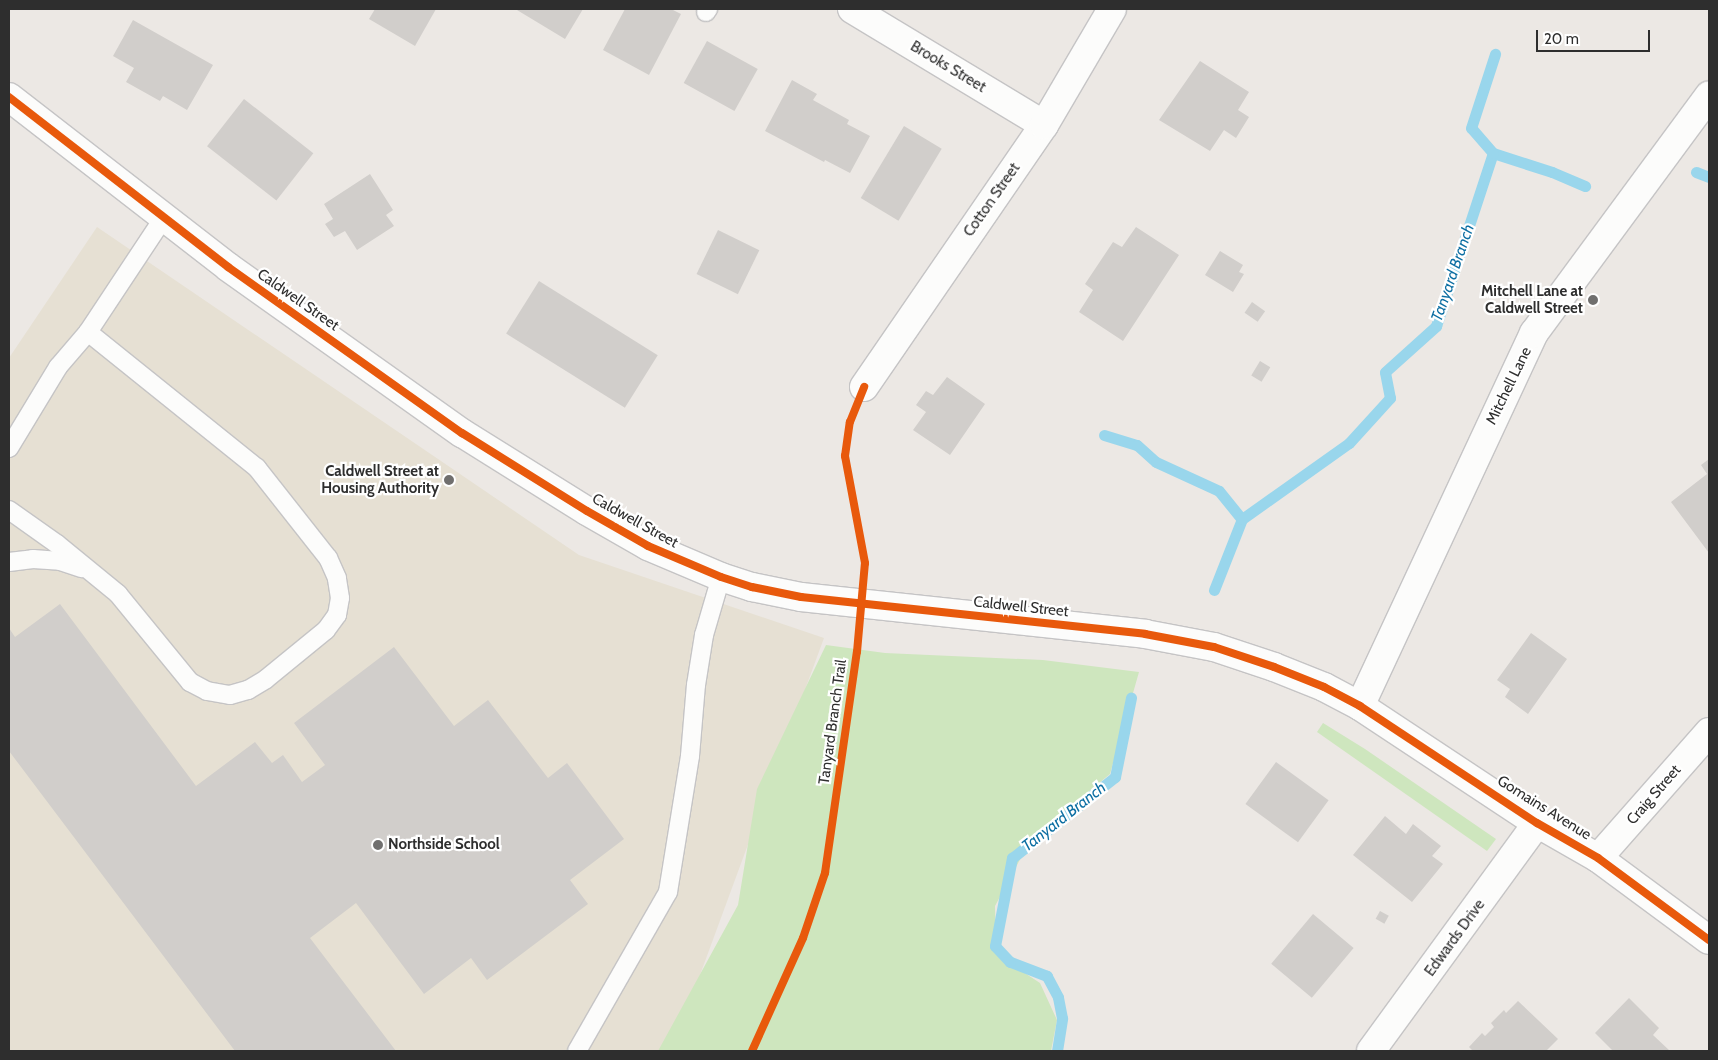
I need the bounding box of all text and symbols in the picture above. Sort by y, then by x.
scale bar [1538,20,1652,52]
text: 20 m [1544,30,1579,48]
street label: Brooks Street [907,37,989,97]
street label: Cotton Street [960,160,1024,240]
water label: Tanyard Branch [1427,222,1479,324]
street label: Caldwell Street [254,265,342,335]
place label: Mitchell Lane at Caldwell Street [1481,282,1583,317]
marker: Mitchell Lane at Caldwell Street [1587,294,1599,306]
street label: Mitchell Lane [1482,344,1536,428]
place label: Caldwell Street at Housing Authority [321,462,439,497]
marker: Caldwell Street at Housing Authority [443,474,455,486]
street label: Caldwell Street [589,490,681,552]
street label: Caldwell Street [972,593,1070,621]
street label: Tanyard Branch Trail [815,658,851,786]
street label: Craig Street [1623,761,1685,829]
street label: Gomains Avenue [1494,772,1594,844]
water label: Tanyard Branch [1018,778,1110,856]
place label: Northside School [388,836,500,854]
marker: Northside School [372,839,384,851]
street label: Edwards Drive [1421,896,1489,980]

